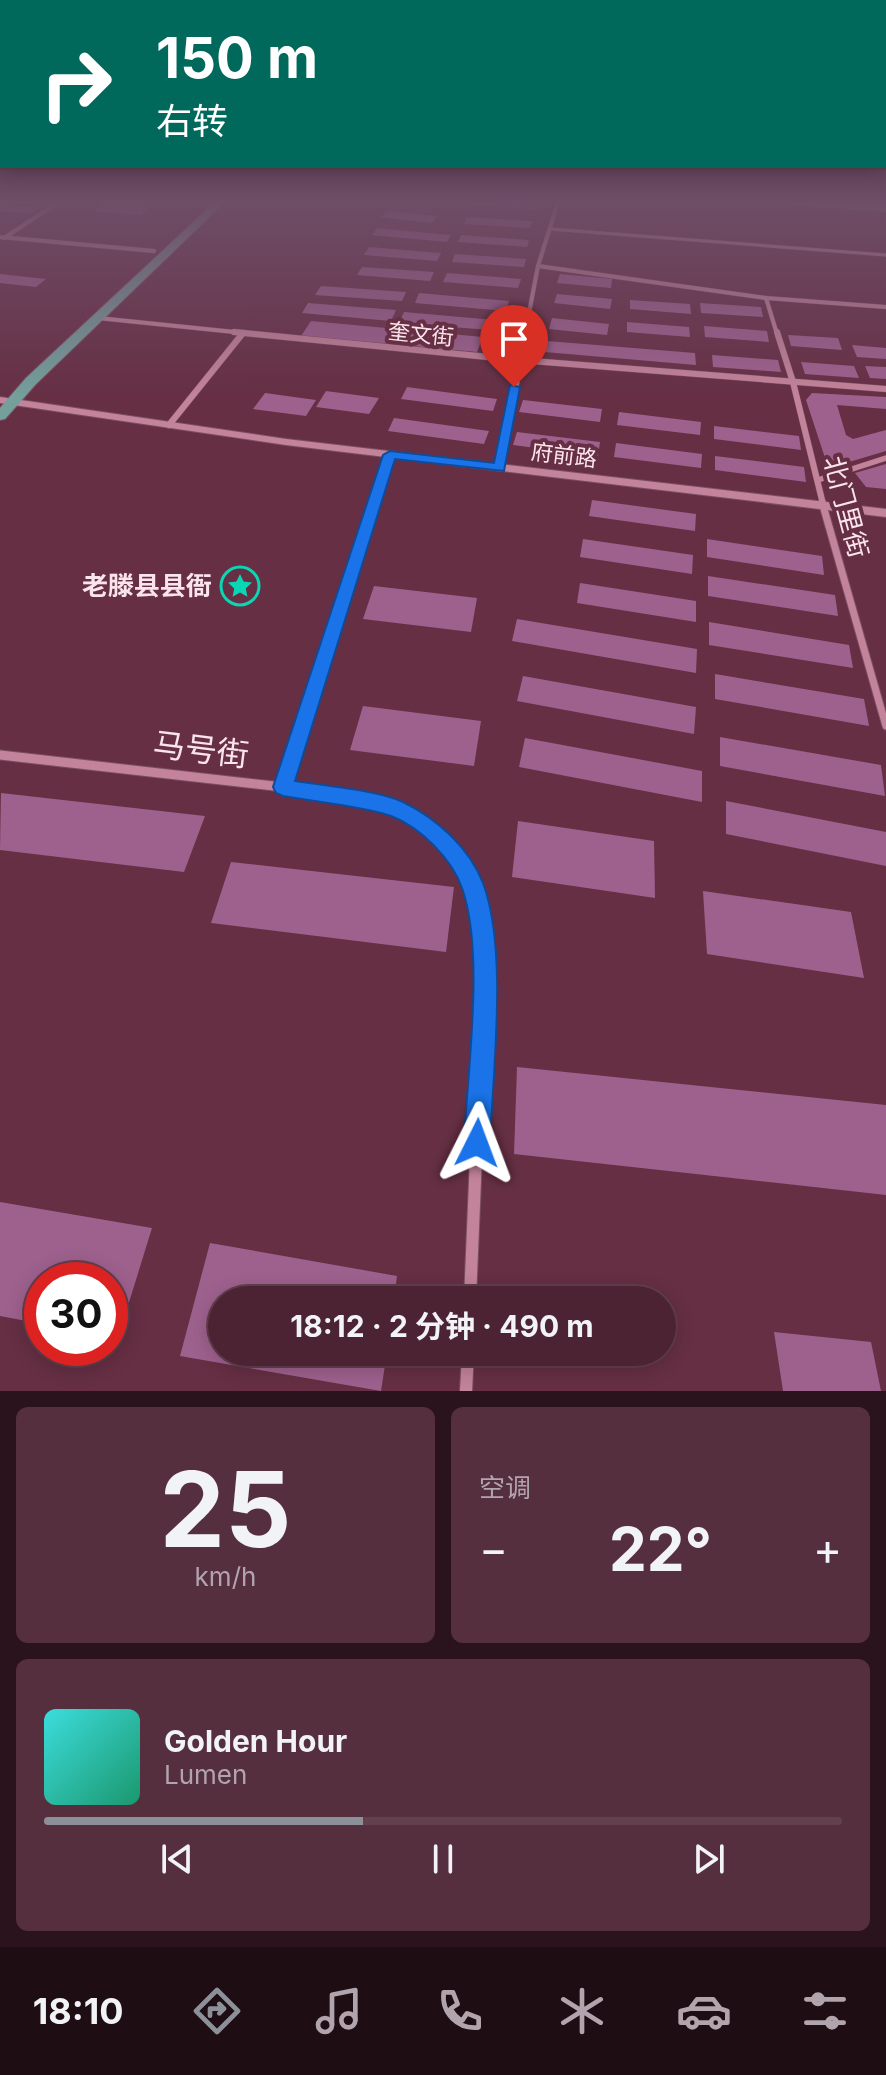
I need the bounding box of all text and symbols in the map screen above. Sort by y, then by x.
text: 150 m [156,24,318,92]
icon: right [24,32,128,136]
text: 右转 [156,99,228,143]
pin [480,305,548,387]
icon: arrive [492,317,536,361]
street label: 奎文街 [387,318,455,350]
street label: 府前路 [530,438,598,472]
street label: 北门里街 [818,453,875,561]
place icon: 老滕县县衙 [219,565,261,607]
place label: 老滕县县衙 [82,570,212,601]
street label: 马号街 [151,724,251,775]
position arrow [435,1101,519,1185]
speed limit sign: 30 [24,1262,128,1366]
text: 18:12 · 2 分钟 · 490 m [290,1308,594,1344]
text: 25 [160,1446,291,1572]
text: 空调 [479,1472,531,1503]
text: 22° [609,1513,712,1585]
text: − [479,1522,508,1576]
text: + [813,1522,842,1576]
text: km/h [195,1561,256,1592]
text: Golden Hour [164,1723,347,1759]
text: Lumen [164,1759,247,1790]
icon: previous [155,1837,199,1881]
icon: pause [421,1837,465,1881]
icon: next [687,1837,731,1881]
icon: directions [189,1983,245,2039]
icon: music [311,1983,367,2039]
icon: phone [432,1983,488,2039]
icon: climate [554,1983,610,2039]
icon: car [676,1983,732,2039]
icon: filters [797,1983,853,2039]
text: 18:10 [33,1989,124,2033]

